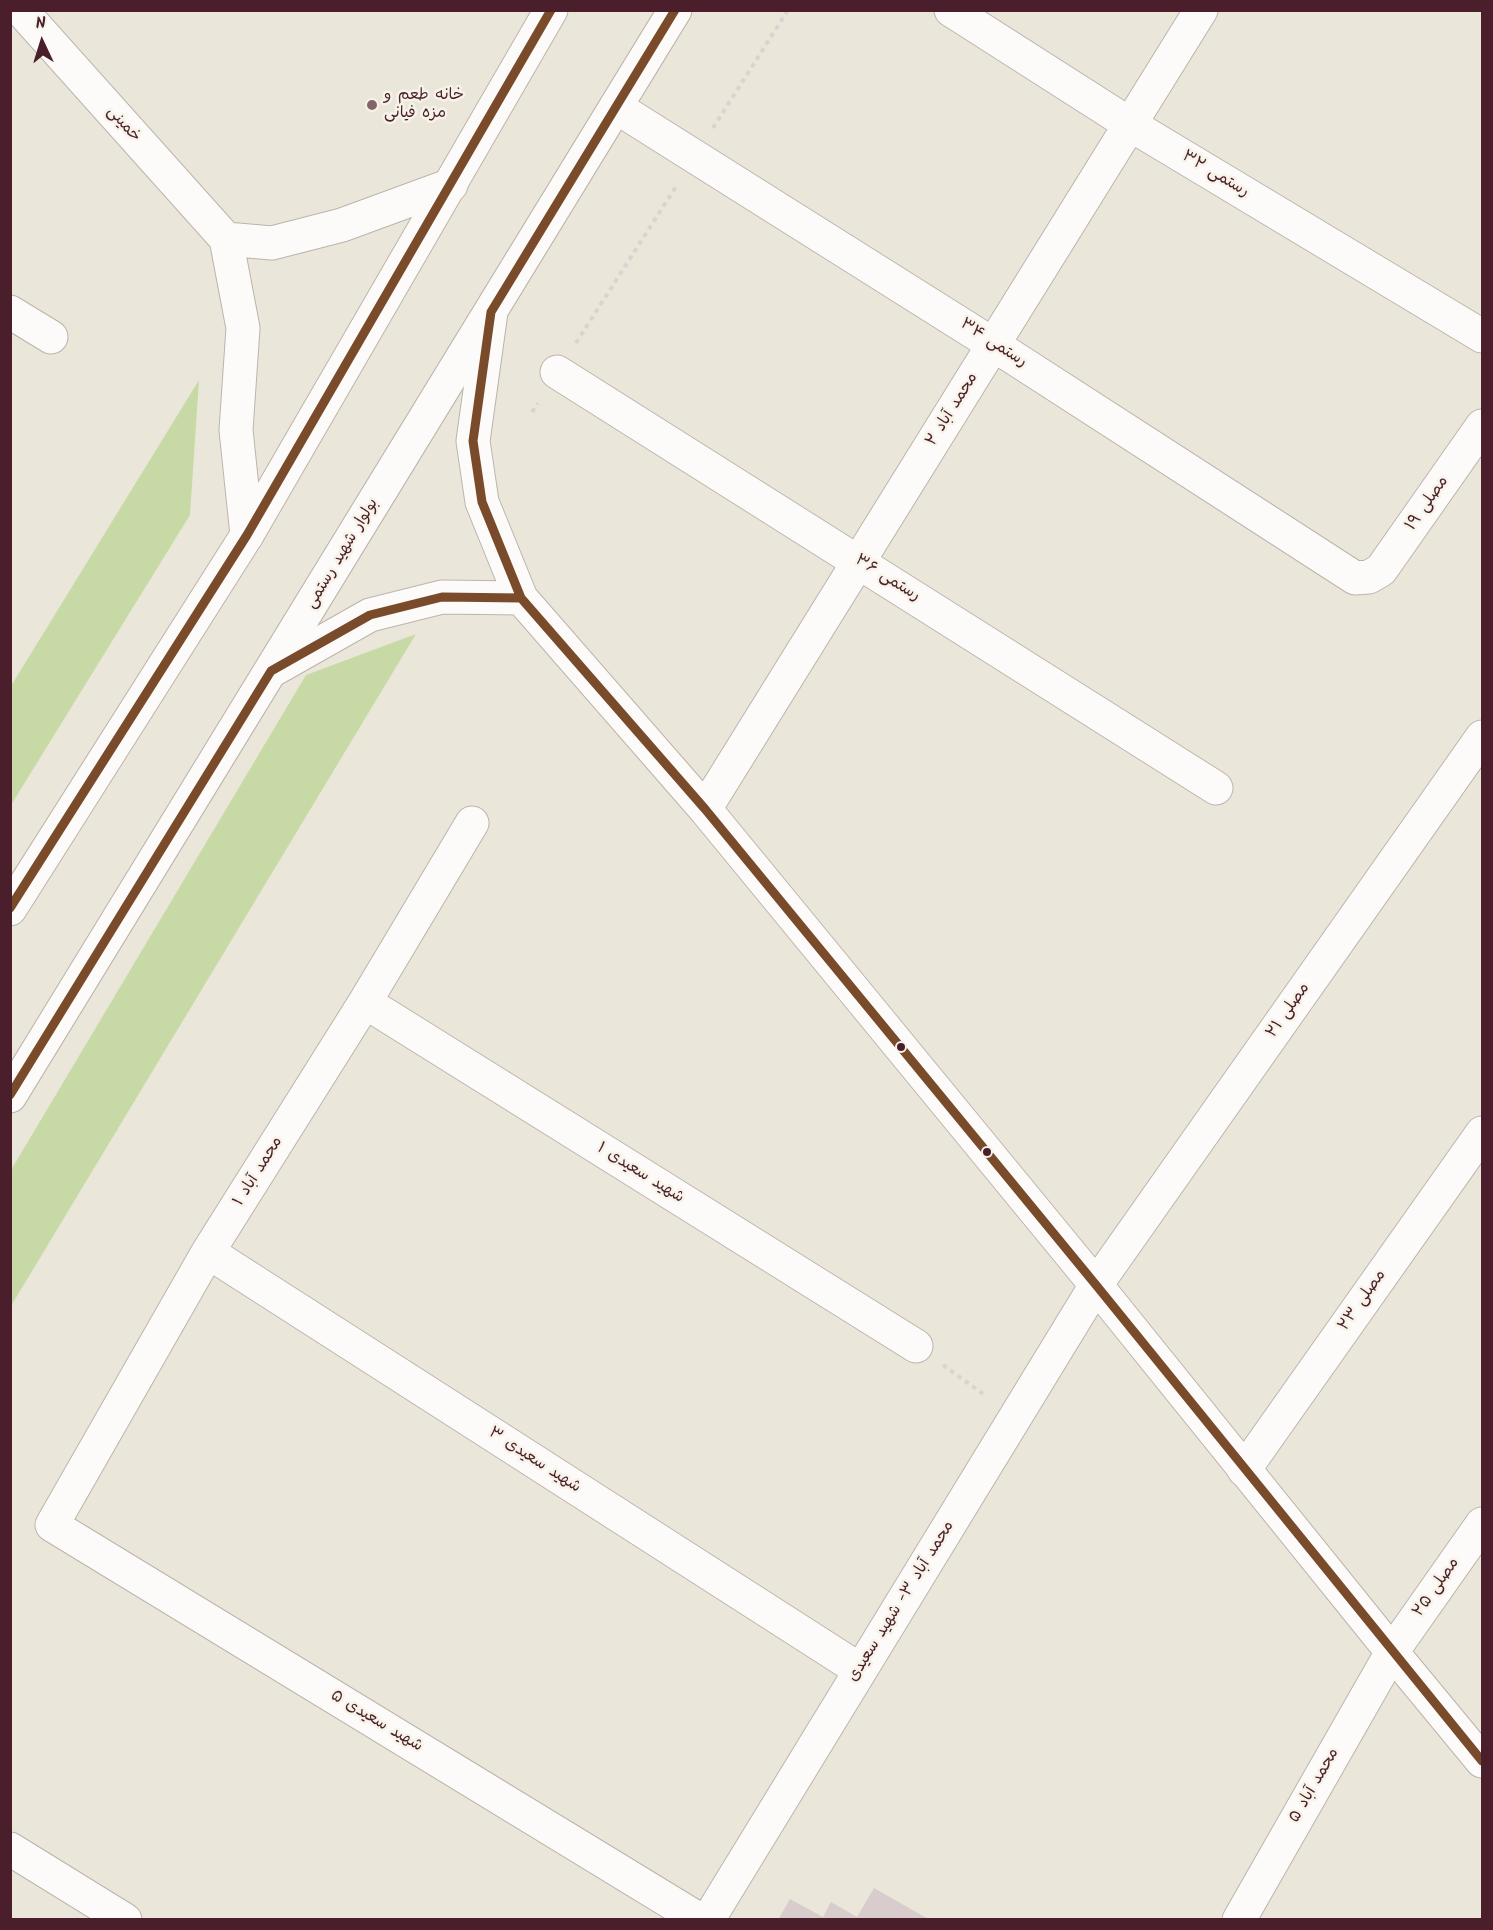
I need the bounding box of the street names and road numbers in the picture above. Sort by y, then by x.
street label: خمینی [102,103,144,147]
street label: رستمی ۳۲ [1178,148,1252,202]
street label: رستمی ۳۴ [956,315,1030,373]
street label: محمد آباد ۲ [923,370,983,450]
street label: مصلی ۱۹ [1402,473,1454,535]
street label: بولوار شهید رستمی [303,495,383,613]
street label: رستمی ۳۶ [851,551,923,607]
street label: مصلی ۲۱ [1263,980,1315,1042]
street label: محمد آباد ۱ [230,1134,288,1210]
street label: شهید سعیدی ۱ [593,1140,687,1208]
street label: مصلی ۲۳ [1335,1267,1391,1335]
street label: شهید سعیدی ۳ [484,1424,584,1498]
street label: محمد آباد ۳- شهید سعیدی [845,1518,959,1686]
street label: مصلی ۲۵ [1410,1555,1464,1621]
street label: شهید سعیدی ۵ [326,1687,426,1757]
street label: محمد آباد ۵ [1286,1745,1344,1827]

